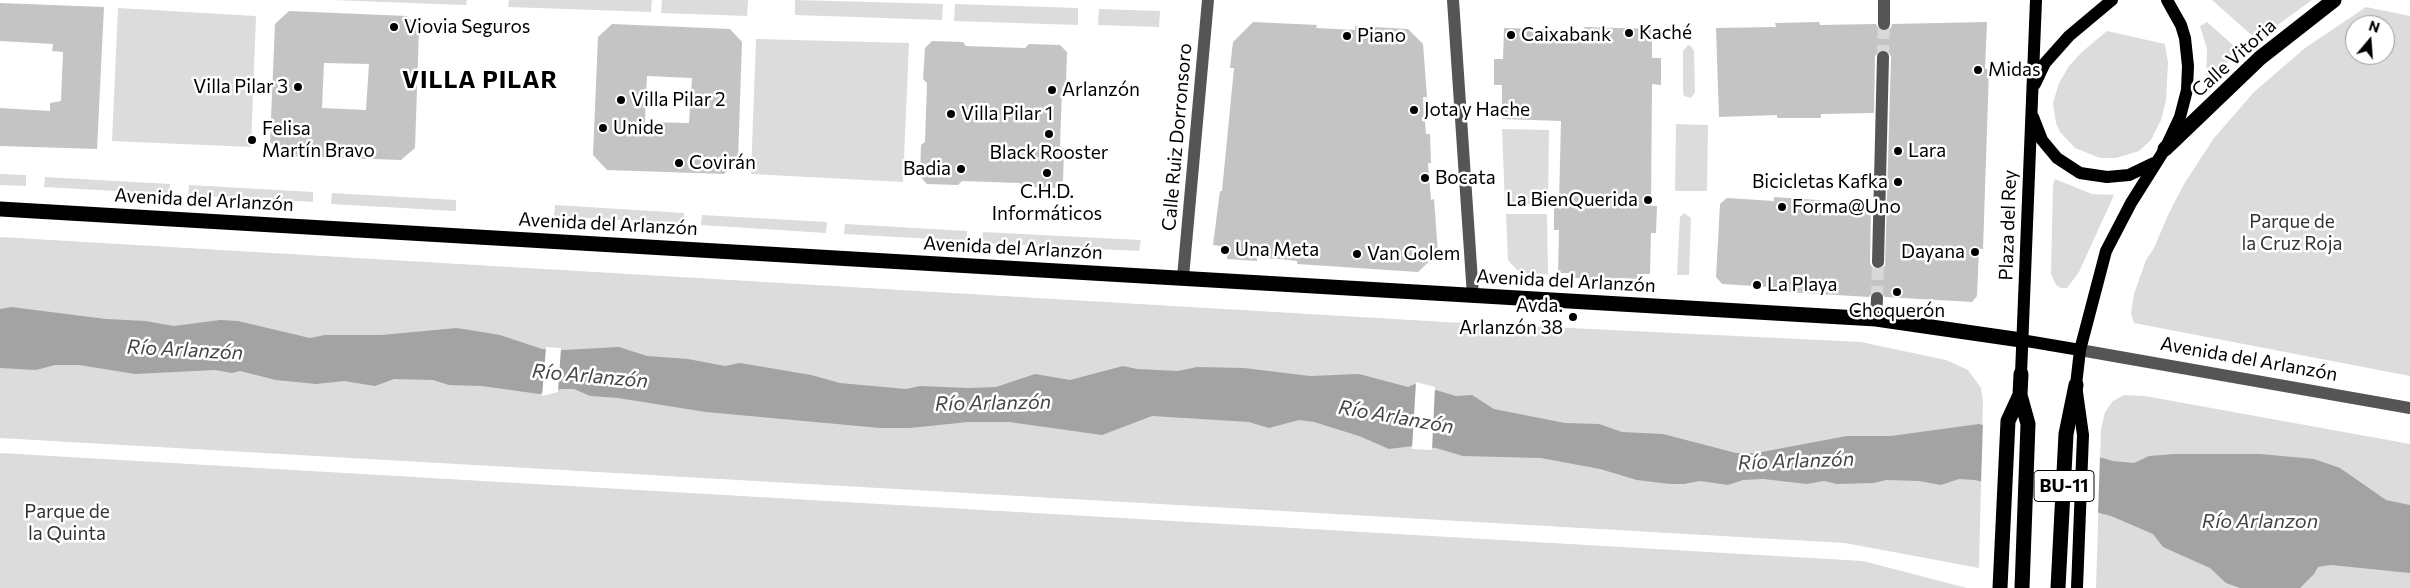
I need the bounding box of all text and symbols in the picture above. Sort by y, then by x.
street label: Calle Vitoria [2187,14,2281,102]
north arrow [2345,15,2395,65]
place label: Viovia Seguros [404,16,530,38]
text: N [2367,17,2382,36]
marker: Viovia Seguros [388,21,400,33]
place label: Kaché [1639,22,1692,44]
place label: Caixabank [1521,24,1611,46]
place label: Piano [1357,25,1406,47]
marker: Kaché [1623,27,1635,39]
marker: Caixabank [1505,29,1517,41]
marker: Piano [1341,30,1353,42]
street label: Calle Ruiz Dorronsoro [1157,42,1197,232]
place label: Midas [1988,59,2041,81]
marker: Midas [1972,64,1984,76]
district label: VILLA PILAR [401,66,559,94]
place label: Villa Pilar 3 [193,76,288,98]
place label: Arlanzón [1062,79,1140,101]
marker: Villa Pilar 3 [292,81,304,93]
marker: Arlanzón [1046,84,1058,96]
place label: Villa Pilar 2 [631,89,725,111]
marker: Villa Pilar 2 [615,94,627,106]
place label: Jota y Hache [1424,99,1530,121]
place label: Villa Pilar 1 [961,103,1053,125]
marker: Jota y Hache [1408,104,1420,116]
marker: Villa Pilar 1 [945,108,957,120]
place label: Unide [613,117,664,139]
place label: Felisa Martín Bravo [262,118,375,162]
marker: Unide [597,122,609,134]
marker: Black Rooster [1043,128,1055,140]
marker: Felisa Martín Bravo [246,134,258,146]
place label: Lara [1908,140,1946,162]
place label: Black Rooster [990,142,1108,164]
marker: Lara [1892,145,1904,157]
place label: Covirán [689,152,756,174]
marker: Covirán [673,157,685,169]
place label: Badia [903,158,951,180]
marker: Badia [955,163,967,175]
marker: C.H.D. Informáticos [1041,167,1053,179]
place label: Bocata [1435,167,1496,189]
street label: Plaza del Rey [1995,169,2021,281]
place label: Bicicletas Kafka [1752,171,1888,193]
marker: Bocata [1419,172,1431,184]
marker: Bicicletas Kafka [1892,176,1904,188]
place label: C.H.D. Informáticos [992,181,1102,225]
street label: Avenida del Arlanzón [114,184,294,216]
place label: La BienQuerida [1506,189,1638,211]
marker: La BienQuerida [1642,194,1654,206]
place label: Forma@Uno [1792,196,1901,218]
marker: Forma@Uno [1776,201,1788,213]
street label: Avenida del Arlanzón [518,208,698,240]
park label: Parque de la Cruz Roja [2242,211,2342,255]
street label: Avenida del Arlanzón [923,232,1103,264]
place label: Una Meta [1235,239,1319,261]
place label: Dayana [1901,241,1965,263]
place label: Van Golem [1367,243,1460,265]
marker: Una Meta [1219,244,1231,256]
marker: Dayana [1969,246,1981,258]
marker: Van Golem [1351,248,1363,260]
street label: Avenida del Arlanzón [1476,265,1656,297]
place label: La Playa [1767,274,1838,296]
marker: La Playa [1751,279,1763,291]
marker: Choquerón [1891,286,1903,298]
place label: Avda. Arlanzón 38 [1459,295,1563,339]
place label: Choquerón [1849,300,1945,322]
marker: Avda. Arlanzón 38 [1567,311,1579,323]
street label: Avenida del Arlanzón [2159,332,2339,386]
water label: Río Arlanzón [126,335,244,365]
water label: Río Arlanzón [531,359,649,393]
water label: Río Arlanzón [935,390,1051,416]
water label: Río Arlanzón [1337,395,1455,439]
water label: Río Arlanzón [1737,447,1855,475]
road number: BU-11 [2034,471,2094,502]
park label: Parque de la Quinta [24,501,110,545]
water label: Río Arlanzon [2202,509,2318,533]

